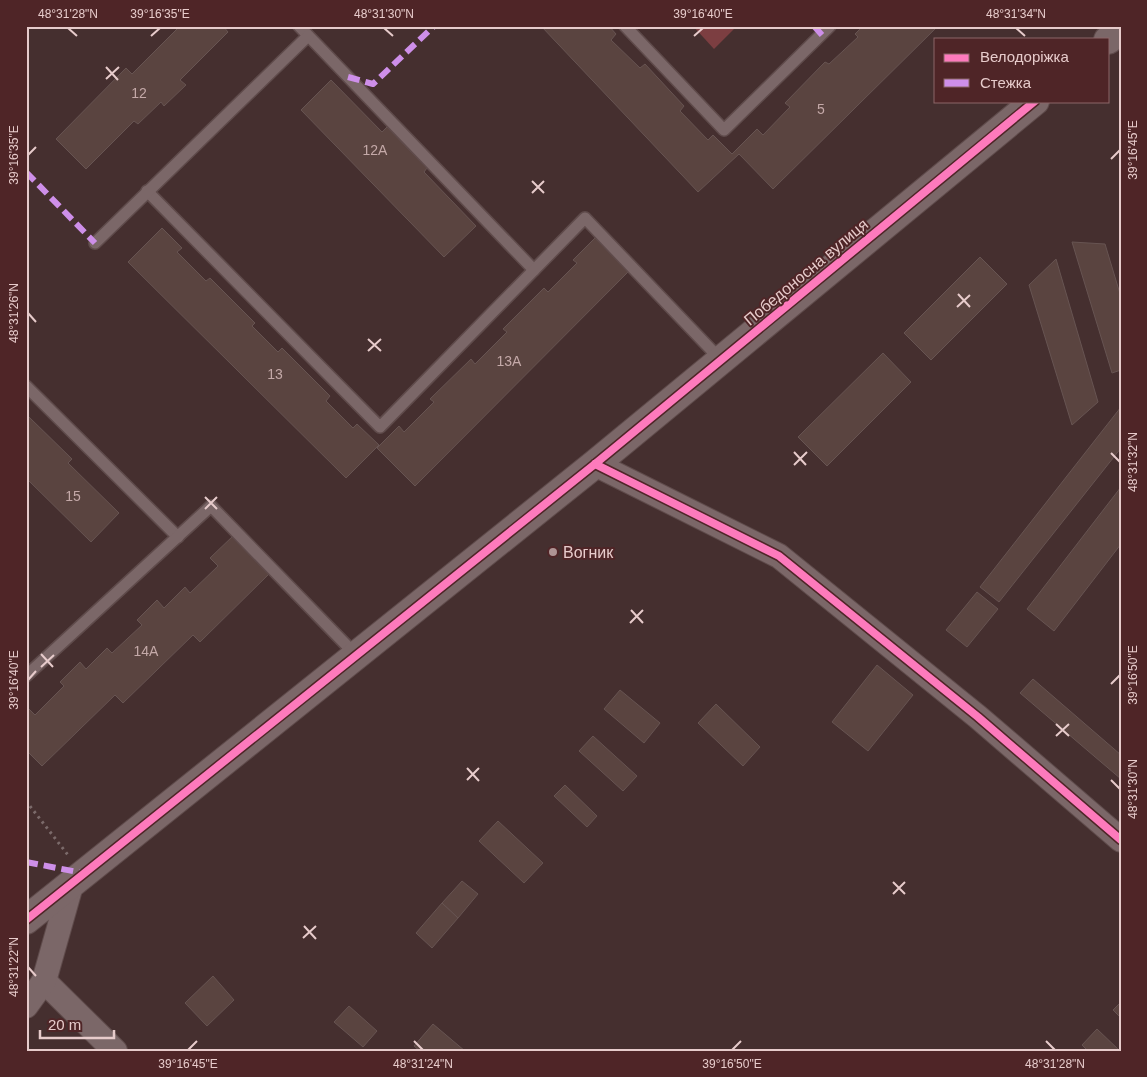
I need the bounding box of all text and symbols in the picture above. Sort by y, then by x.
text: 48°31'28"N [38,7,98,21]
text: 39°16'35"E [130,7,190,21]
text: 48°31'30"N [354,7,414,21]
text: 39°16'40"E [673,7,733,21]
text: 48°31'34"N [986,7,1046,21]
legend [934,38,1110,102]
text: Велодоріжка [980,48,1069,65]
text: Стежка [980,74,1032,91]
house number: 12 [131,85,147,101]
house number: 5 [817,101,825,117]
text: 39°16'45"E [1126,120,1140,180]
text: 39°16'35"E [7,125,21,185]
house number: 12А [363,142,388,158]
street label: Победоносна вулиця [741,215,871,329]
text: 48°31'26"N [7,283,21,343]
house number: 13А [497,353,522,369]
house number: 13 [267,366,283,382]
text: 48°31'32"N [1126,432,1140,492]
house number: 15 [65,488,81,504]
place label: Вогник [563,544,614,561]
marker: Вогник [547,546,559,558]
house number: 14А [134,643,159,659]
text: 39°16'50"E [1126,645,1140,705]
text: 39°16'40"E [7,650,21,710]
text: 48°31'30"N [1126,759,1140,819]
text: 48°31'22"N [7,937,21,997]
scale bar [40,1007,114,1039]
text: 20 m [48,1016,81,1033]
text: 39°16'45"E [158,1057,218,1071]
text: 48°31'24"N [393,1057,453,1071]
text: 39°16'50"E [702,1057,762,1071]
text: 48°31'28"N [1025,1057,1085,1071]

